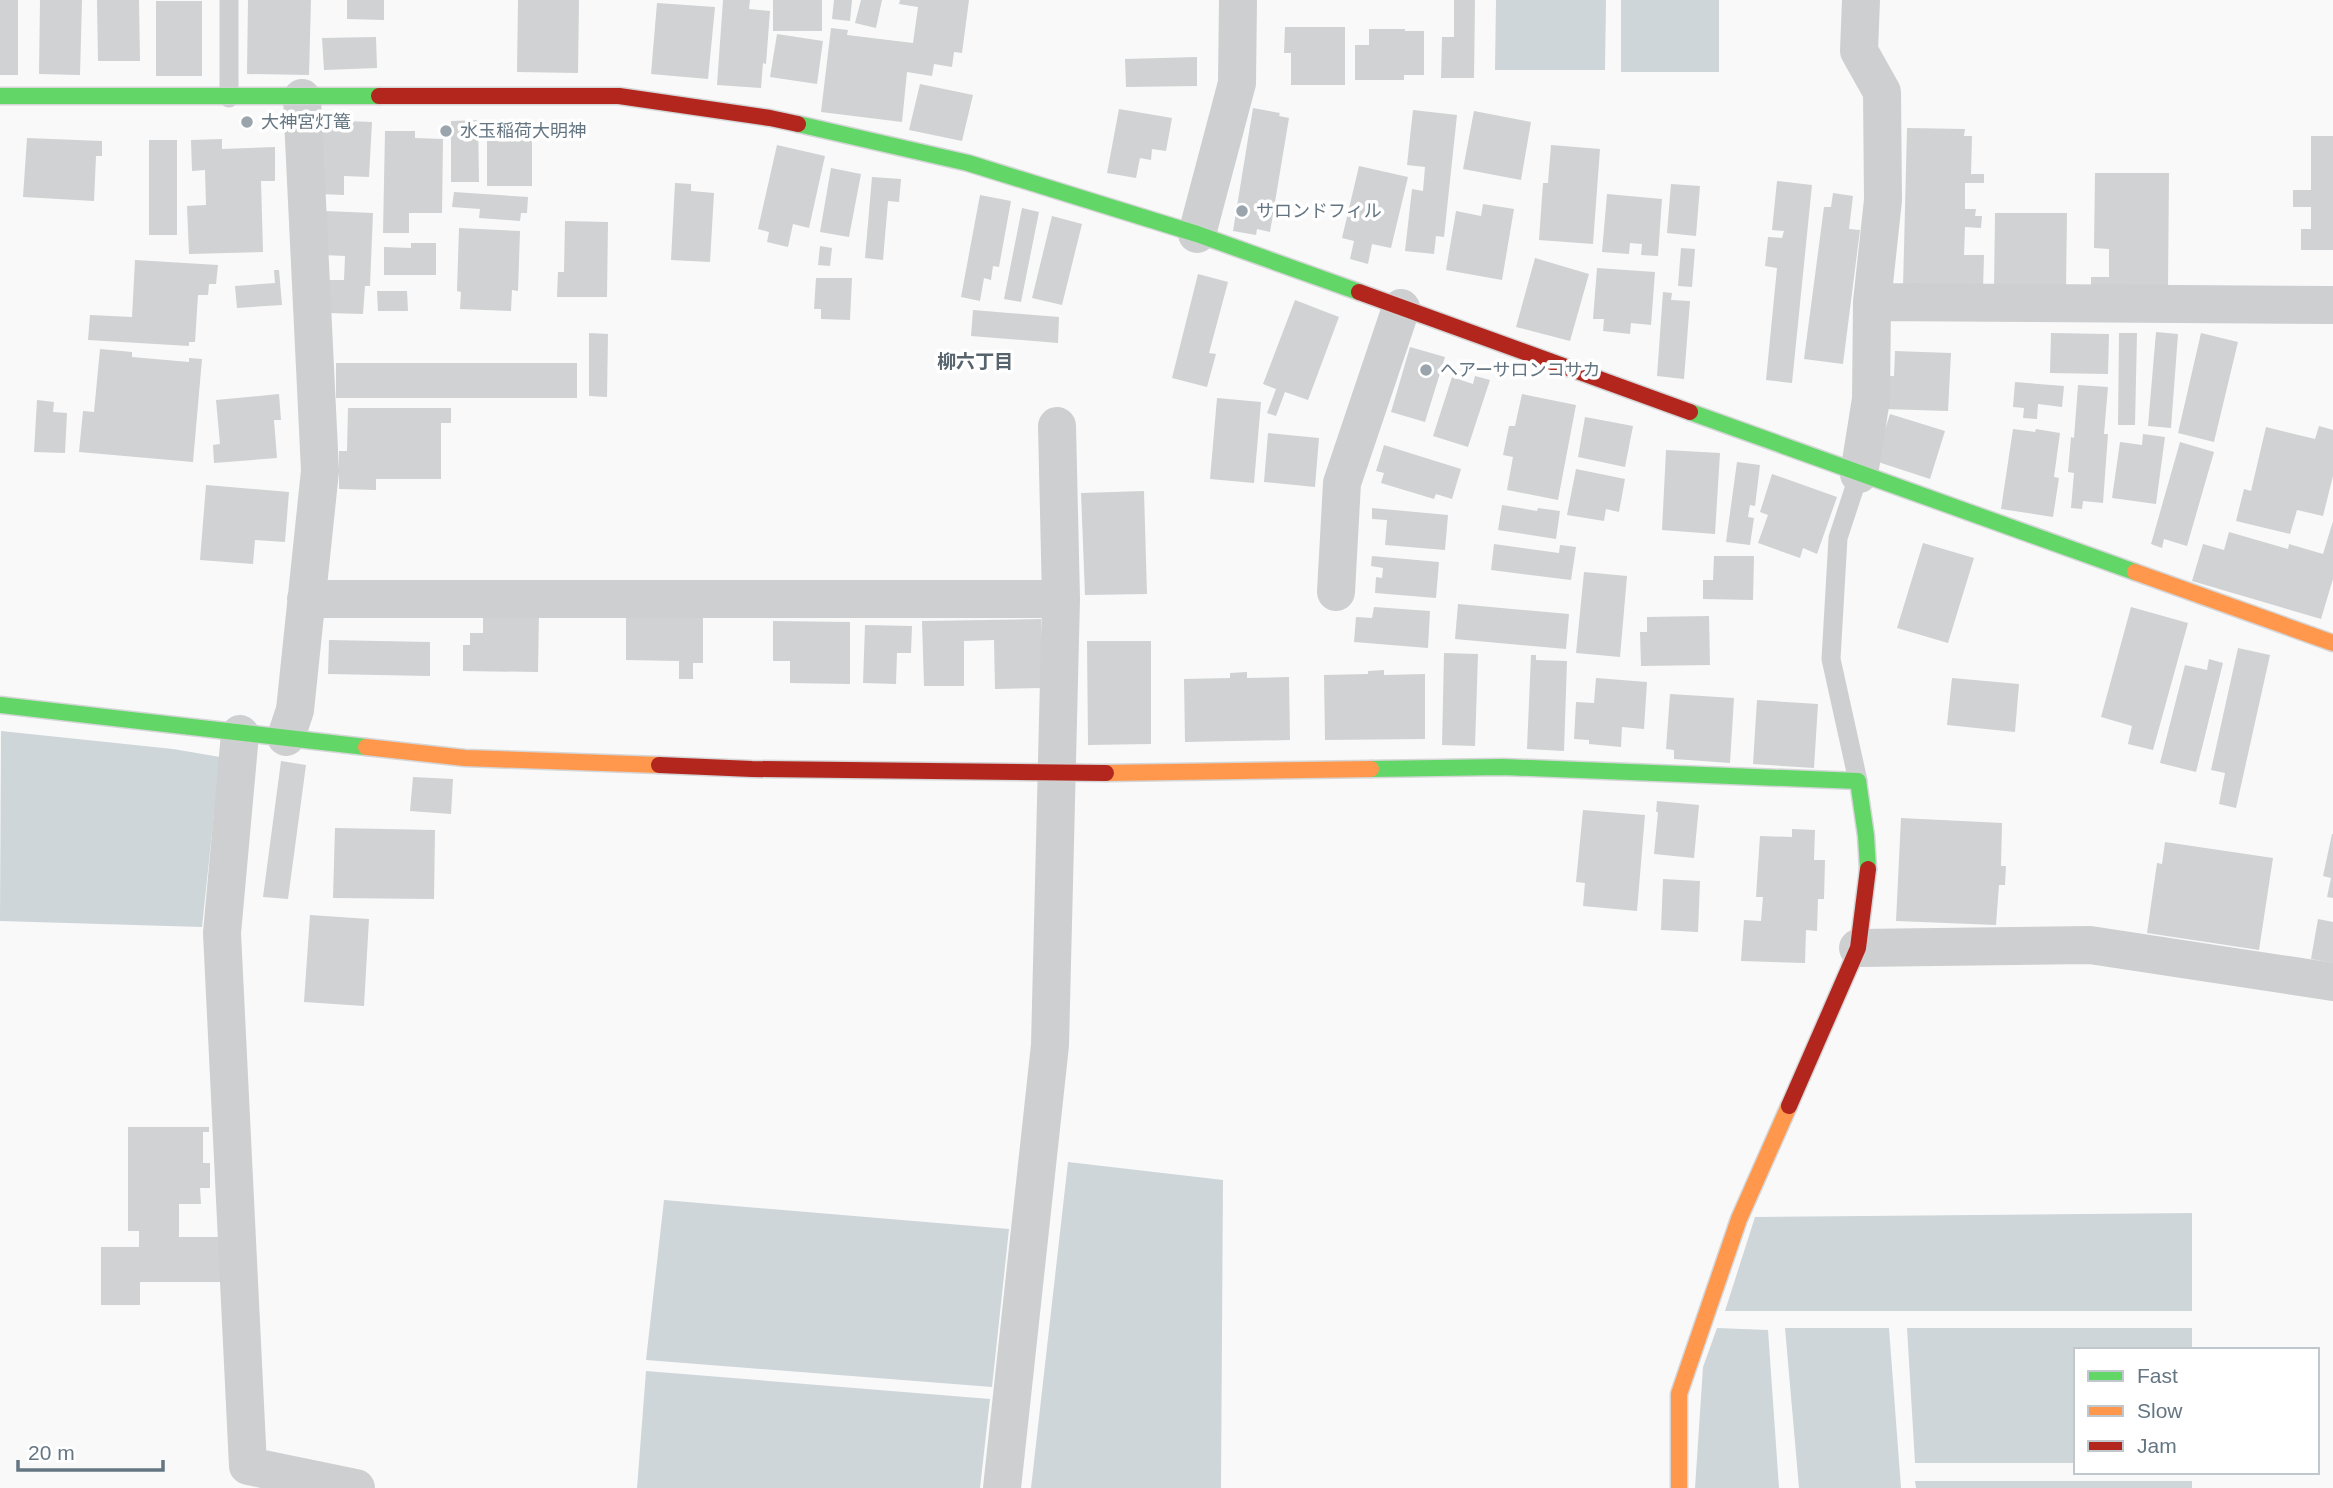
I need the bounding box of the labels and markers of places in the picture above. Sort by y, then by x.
place label: 大神宮灯篭 [261,112,351,132]
marker: 大神宮灯篭 [239,114,255,130]
place label: 水玉稲荷大明神 [460,121,586,141]
marker: 水玉稲荷大明神 [438,123,454,139]
place label: サロンドフィル [1256,201,1382,221]
marker: サロンドフィル [1234,203,1250,219]
place label: ヘアーサロンコサカ [1440,360,1601,380]
marker: ヘアーサロンコサカ [1418,362,1434,378]

